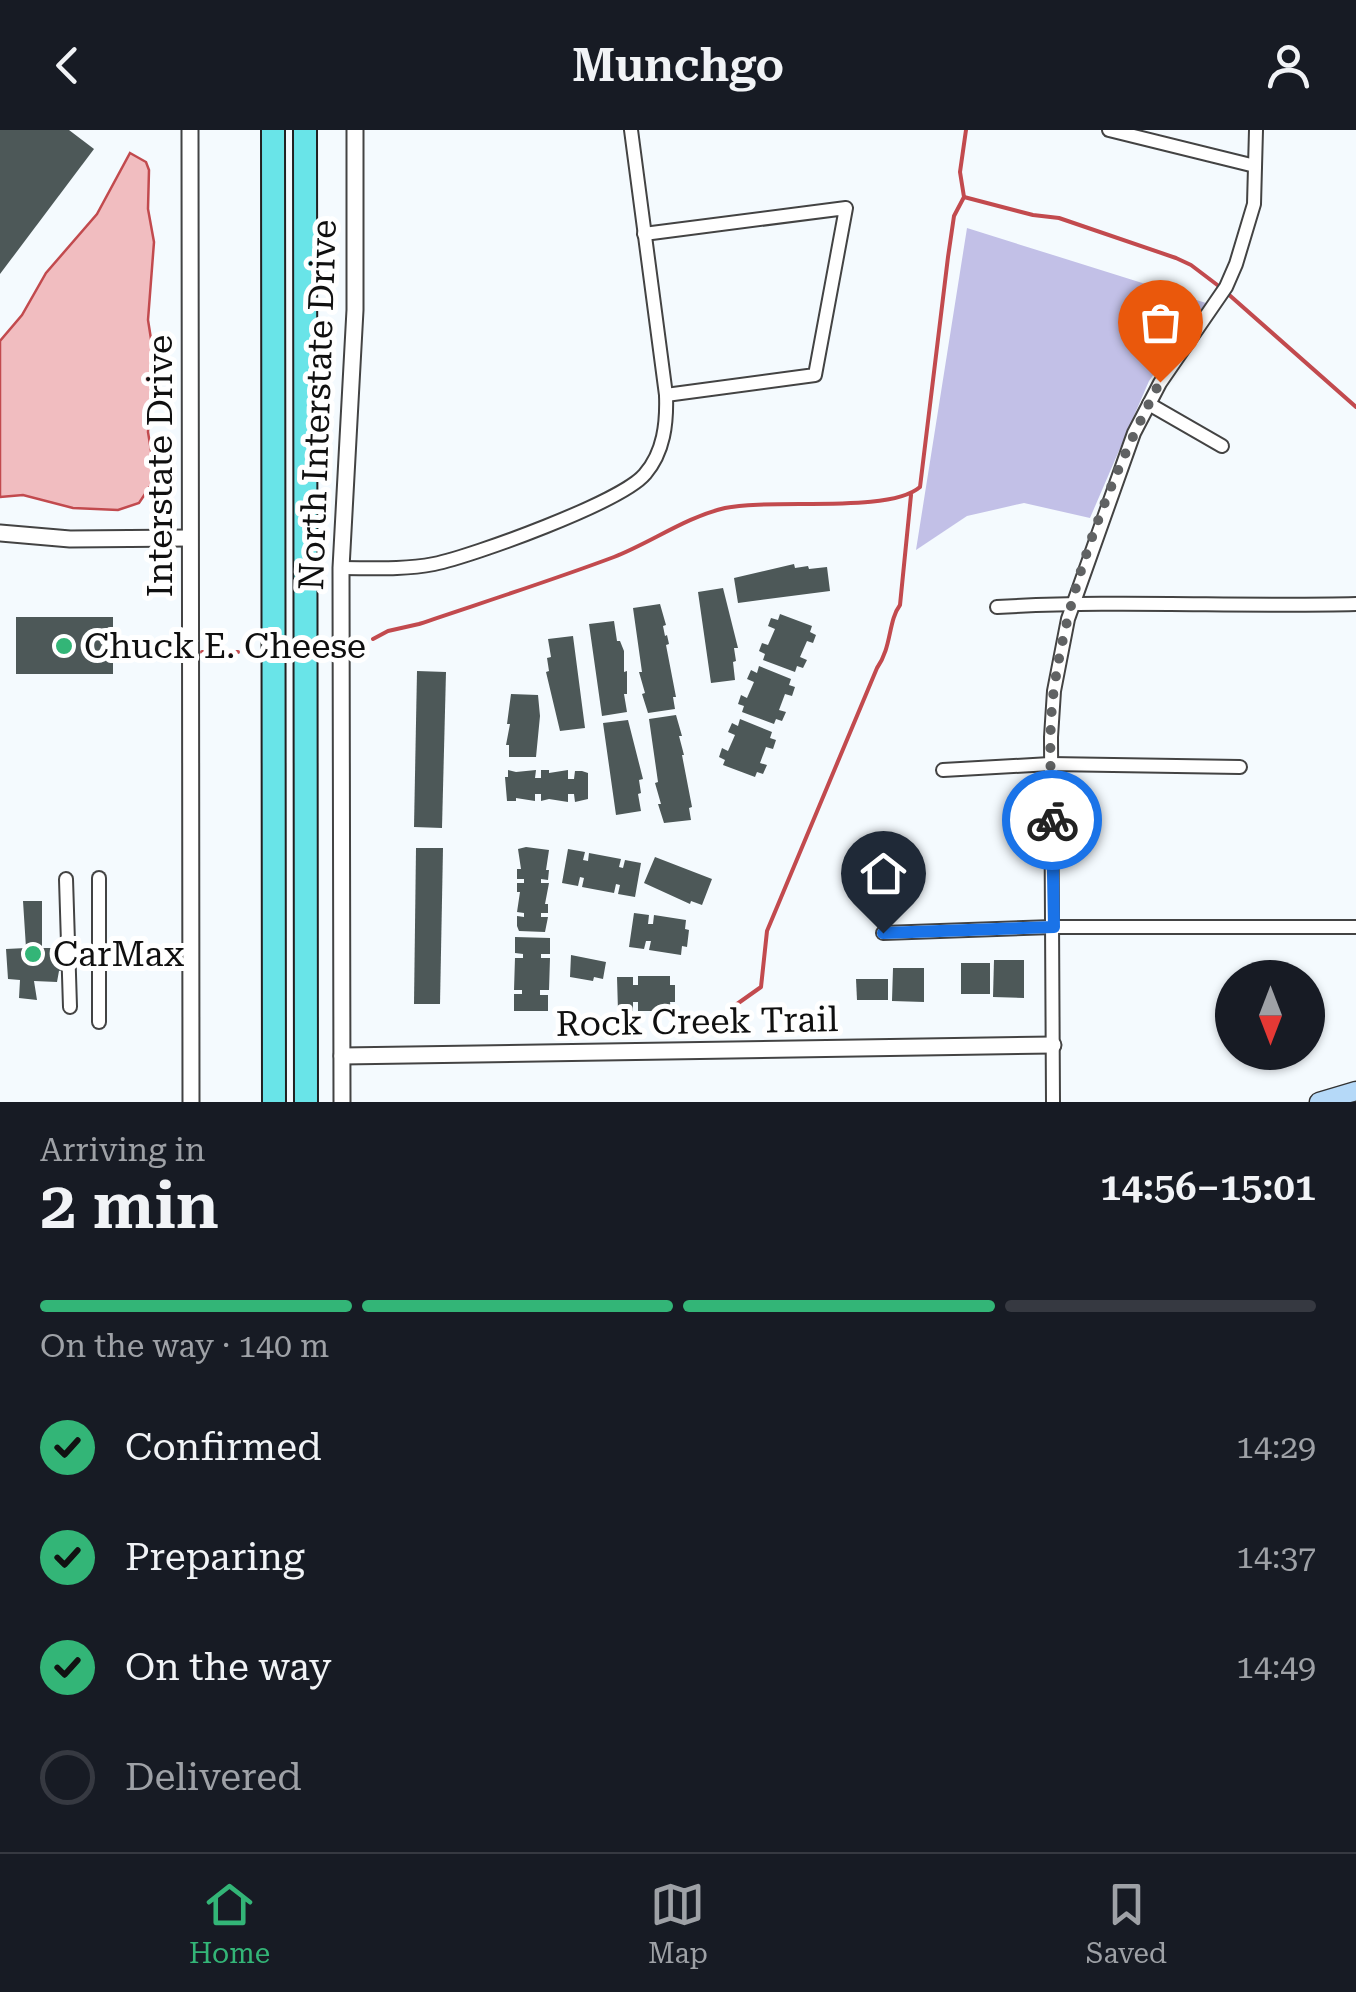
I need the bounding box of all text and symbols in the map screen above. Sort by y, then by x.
icon: back [40,38,95,93]
icon: person [1261,38,1316,93]
text: Munchgo [572,39,784,92]
street label: North Interstate Drive [291,219,345,591]
pin [1118,280,1203,383]
icon: bag [1133,295,1188,350]
street label: Interstate Drive [140,335,181,597]
place label: Chuck E. Cheese [84,626,366,667]
marker: Chuck E. Cheese [53,635,75,657]
courier [1002,770,1102,870]
icon: bike [1025,793,1080,848]
pin [841,831,926,934]
icon: home [856,846,911,901]
place label: CarMax [53,934,184,975]
marker: CarMax [22,943,44,965]
north arrow [1215,960,1325,1070]
map controls [1215,960,1325,1070]
street label: Rock Creek Trail [555,999,839,1045]
text: Arriving in [40,1131,205,1169]
text: 14:56–15:01 [1100,1165,1316,1209]
text: 2 min [40,1168,219,1244]
text: On the way · 140 m [40,1327,329,1365]
icon: check [40,1420,95,1475]
text: Confirmed [125,1425,322,1469]
text: 14:29 [1236,1428,1316,1466]
icon: check [40,1530,95,1585]
text: Preparing [125,1535,305,1579]
text: 14:37 [1236,1538,1316,1576]
icon: check [40,1640,95,1695]
text: On the way [125,1645,331,1689]
text: 14:49 [1236,1648,1316,1686]
text: Delivered [125,1755,302,1799]
tab: Home [189,1877,270,1970]
tab: Map [648,1877,708,1970]
tab: Saved [1086,1877,1167,1970]

